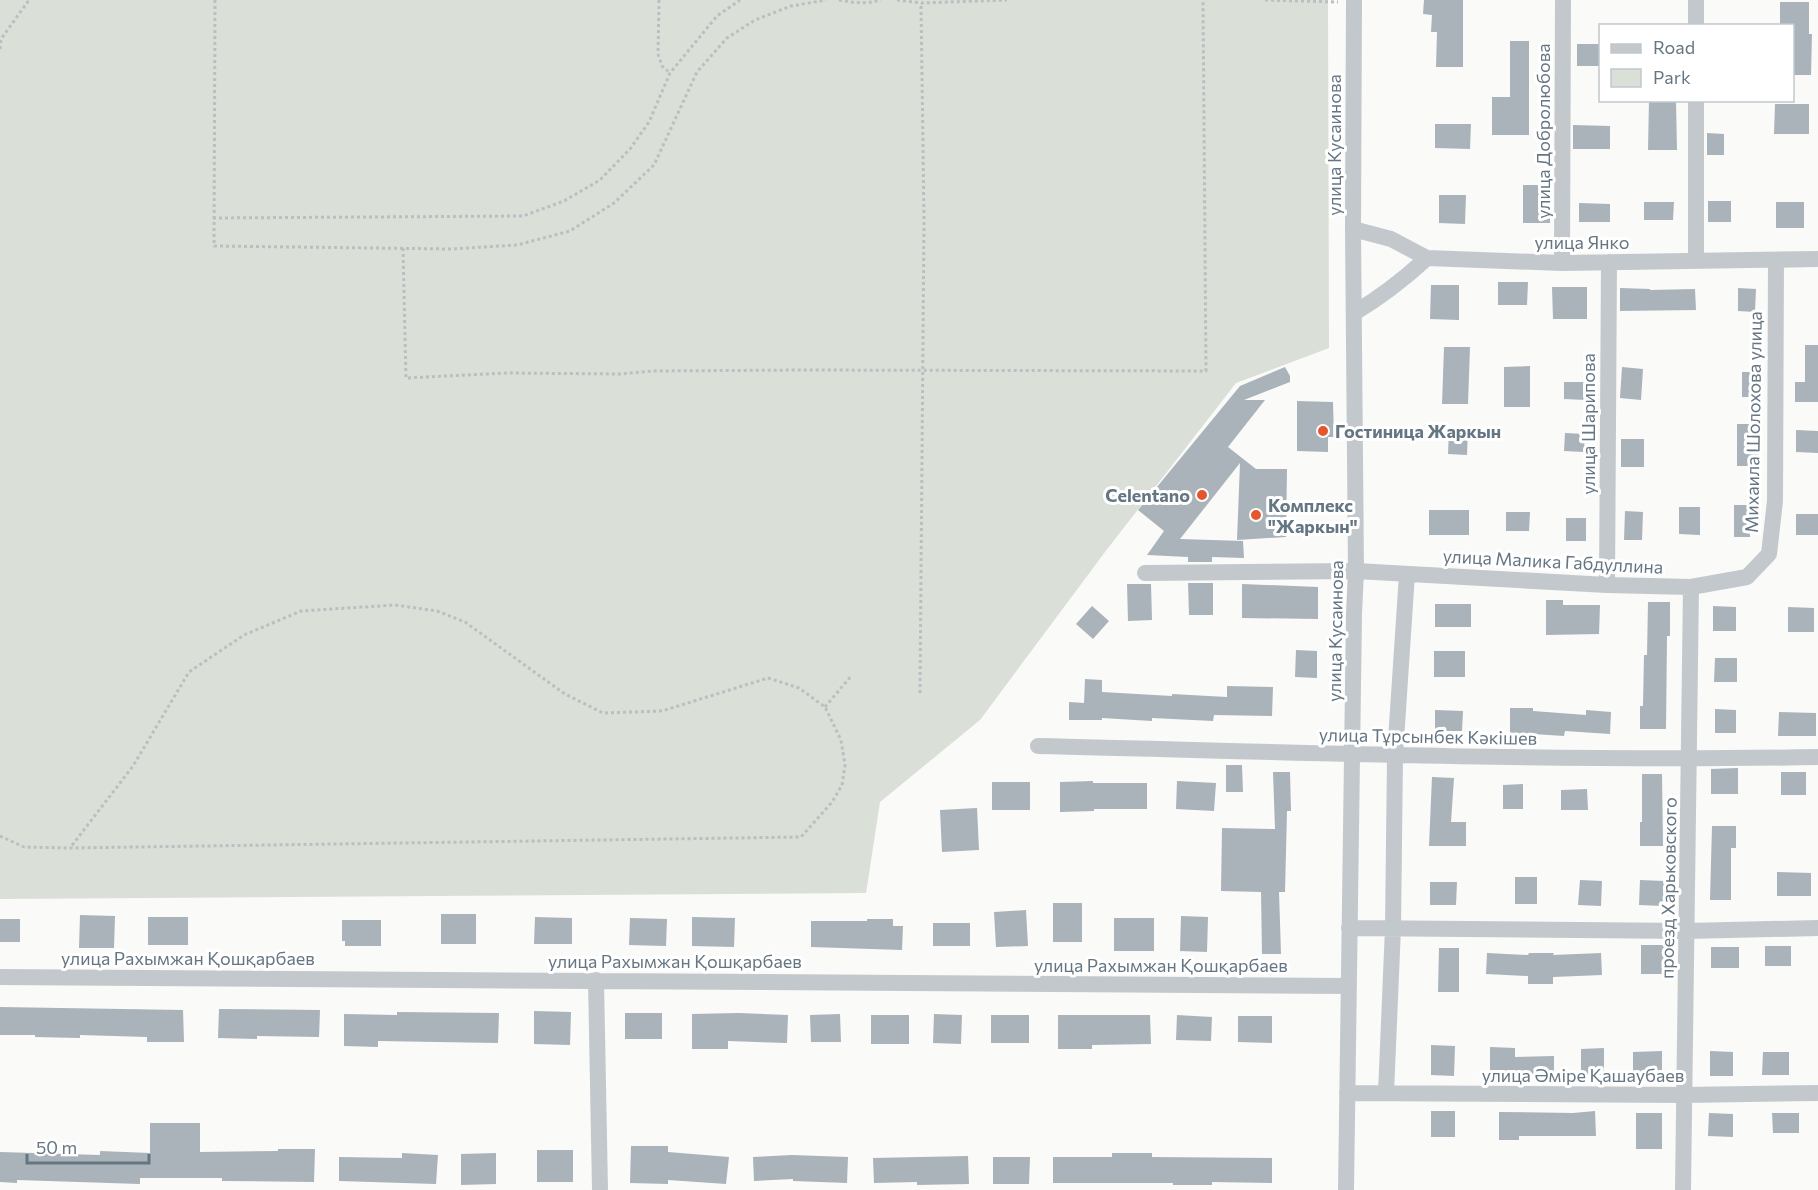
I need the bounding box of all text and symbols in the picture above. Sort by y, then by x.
legend [1599,24,1794,102]
text: Road [1653,36,1695,58]
street label: улица Добролюбова [1532,43,1554,219]
text: Park [1653,66,1691,88]
street label: улица Кусаинова [1323,74,1345,216]
street label: улица Янко [1535,231,1629,253]
street label: Михаила Шолохова улица [1740,311,1766,533]
street label: улица Шарипова [1577,353,1599,495]
place label: Гостиница Жаркын [1335,420,1501,442]
marker: Гостиница Жаркын [1316,424,1330,438]
place label: Celentano [1105,484,1190,506]
marker: Celentano [1195,488,1209,502]
place label: Комплекс "Жаркын" [1268,494,1358,537]
marker: Комплекс "Жаркын" [1249,508,1263,522]
street label: улица Малика Габдуллина [1442,544,1664,578]
street label: улица Кусаинова [1323,560,1347,702]
street label: улица Тұрсынбек Кәкішев [1319,723,1537,749]
street label: проезд Харьковского [1655,797,1681,979]
street label: улица Рахымжан Қошқарбаев [61,947,315,969]
street label: улица Рахымжан Қошқарбаев [548,950,802,972]
street label: улица Рахымжан Қошқарбаев [1034,954,1288,976]
street label: улица Әміре Қашаубаев [1482,1064,1684,1086]
scale bar [27,1127,148,1165]
text: 50 m [36,1136,77,1158]

